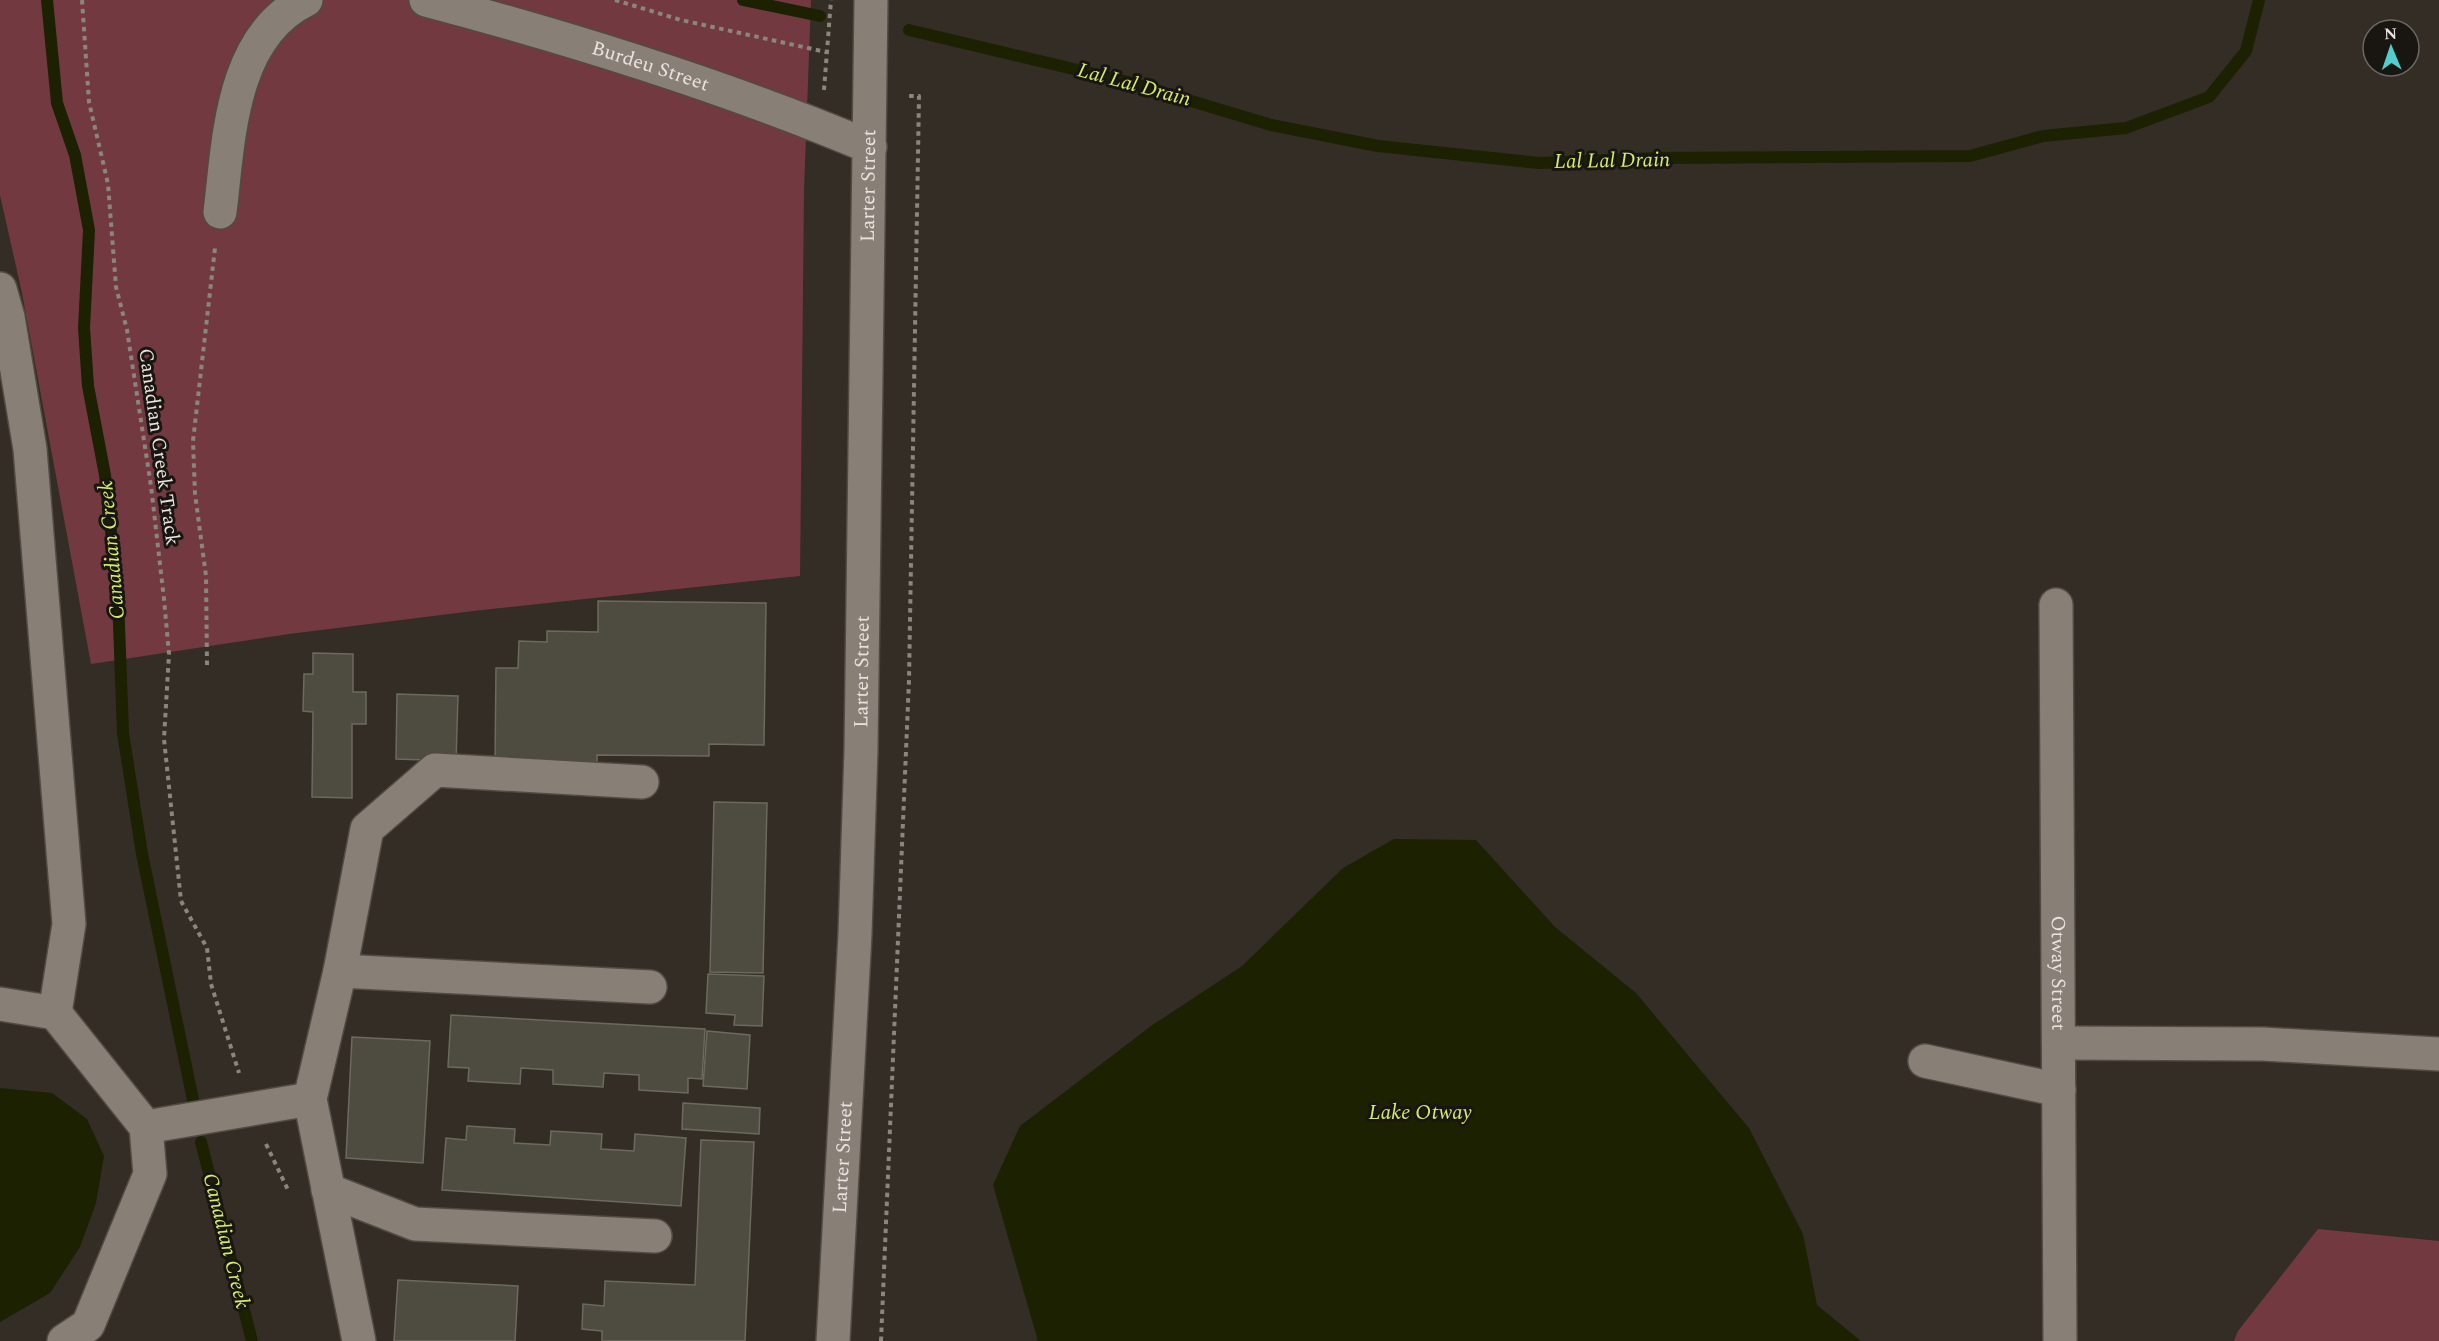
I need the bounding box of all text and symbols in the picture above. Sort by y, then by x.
north arrow [2361,18,2421,78]
text: N [2384,22,2397,46]
street label: Burdeu Street [588,33,713,99]
water label: Lal Lal Drain [1074,54,1194,116]
street label: Larter Street [853,129,884,242]
water label: Lal Lal Drain [1554,144,1670,178]
street label: Canadian Creek Track [130,346,188,548]
water label: Canadian Creek [90,479,134,621]
street label: Larter Street [846,615,878,728]
street label: Otway Street [2043,915,2073,1031]
water label: Lake Otway [1368,1097,1472,1129]
street label: Larter Street [825,1100,861,1214]
water label: Canadian Creek [194,1170,258,1312]

